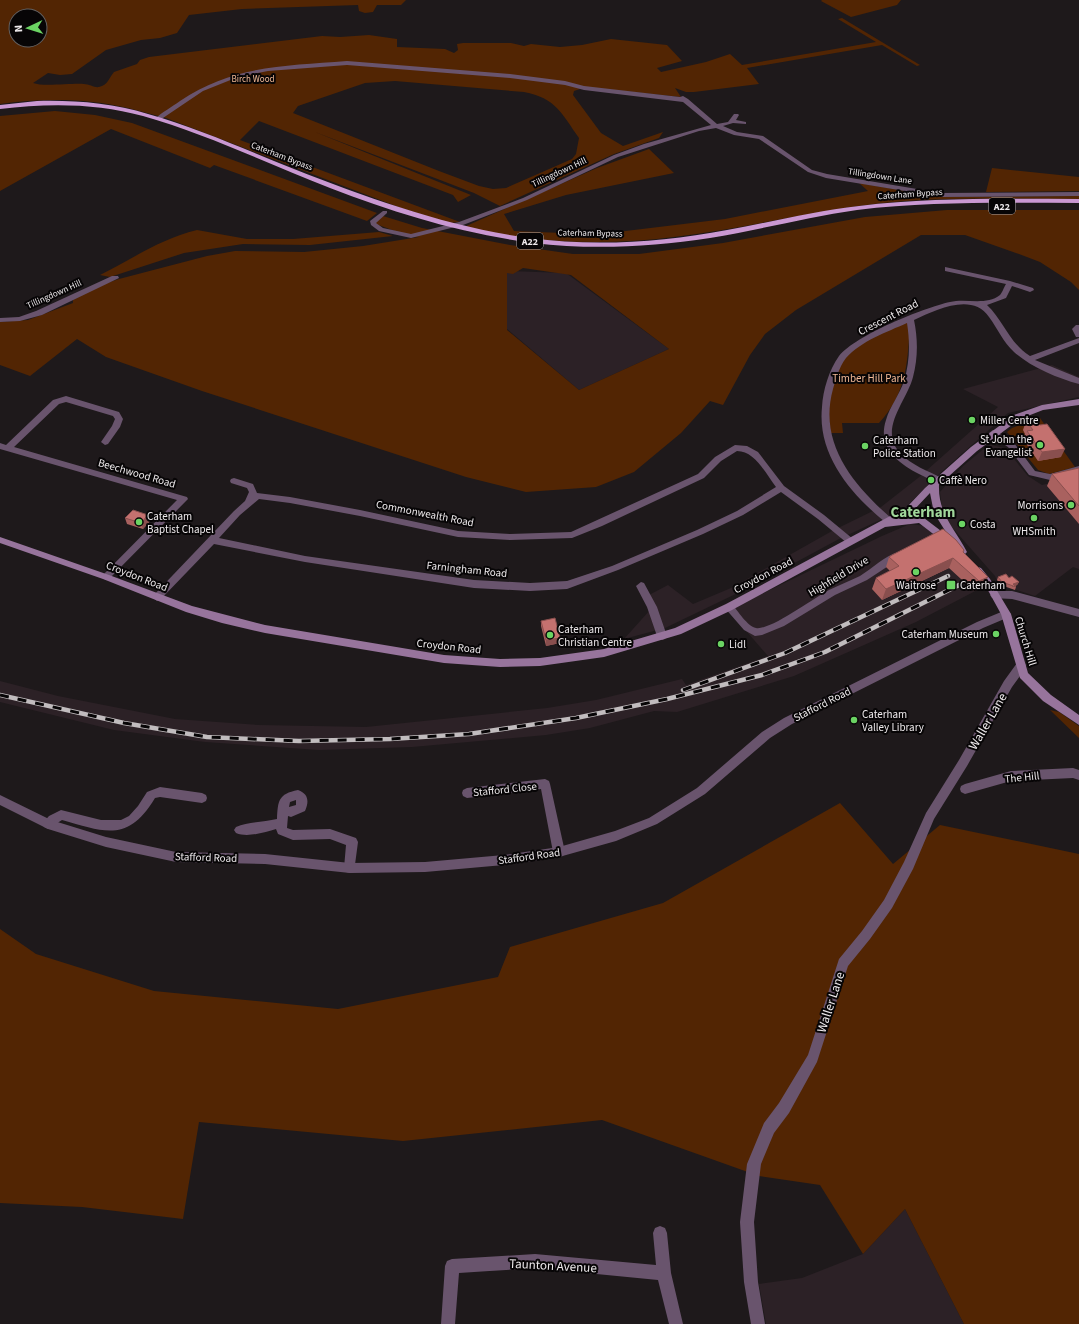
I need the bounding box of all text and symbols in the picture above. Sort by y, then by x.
north arrow [8,8,48,48]
text: N [11,24,26,33]
park label: Birch Wood [231,73,275,86]
street label: Caterham Bypass [249,139,315,174]
street label: Tillingdown Hill [530,154,589,191]
street label: Tillingdown Lane [847,165,913,188]
street label: Caterham Bypass [877,186,943,203]
road number: A22 [989,198,1015,214]
street label: Caterham Bypass [557,226,623,241]
road number: A22 [517,233,543,249]
street label: Tillingdown Hill [25,277,84,312]
street label: Crescent Road [855,296,921,339]
park label: Timber Hill Park [832,371,906,386]
place label: Miller Centre [980,413,1039,428]
marker: Miller Centre [967,415,977,425]
place label: St John the Evangelist [980,432,1033,460]
place label: Caterham Police Station [873,433,936,461]
marker: St John the Evangelist [1035,440,1045,450]
marker: Caterham Police Station [860,441,870,451]
street label: Beechwood Road [96,455,177,492]
place label: Caffè Nero [939,473,987,488]
marker: Caffè Nero [926,475,936,485]
street label: Commonwealth Road [375,497,475,530]
place label: Morrisons [1018,498,1063,513]
marker: Morrisons [1066,500,1076,510]
district label: Caterham [891,502,955,523]
place label: Caterham Baptist Chapel [147,509,214,537]
marker: WHSmith [1029,513,1039,523]
marker: Caterham Baptist Chapel [134,517,144,527]
place label: Costa [970,517,996,532]
marker: Costa [957,519,967,529]
place label: WHSmith [1012,524,1056,539]
street label: Highfield Drive [805,552,872,600]
street label: Croydon Road [731,554,795,597]
street label: Croydon Road [104,558,170,595]
street label: Farningham Road [426,558,508,581]
marker: Waitrose [911,567,921,577]
place label: Waitrose [896,578,937,593]
place label: Caterham [960,578,1005,593]
marker: Caterham [945,579,957,591]
street label: Church Hill [1011,615,1040,668]
place label: Caterham Christian Centre [558,622,633,650]
place label: Caterham Museum [901,627,988,642]
marker: Caterham Museum [991,629,1001,639]
marker: Caterham Christian Centre [545,630,555,640]
street label: Croydon Road [416,636,482,657]
place label: Lidl [729,637,746,652]
marker: Lidl [716,639,726,649]
street label: Stafford Road [791,684,853,725]
street label: Waller Lane [964,690,1011,753]
place label: Caterham Valley Library [862,707,924,735]
marker: Caterham Valley Library [849,715,859,725]
street label: The Hill [1004,768,1040,787]
street label: Stafford Close [472,779,538,800]
street label: Stafford Road [497,845,561,868]
street label: Stafford Road [175,849,237,866]
street label: Waller Lane [813,969,849,1035]
street label: Taunton Avenue [509,1255,597,1277]

